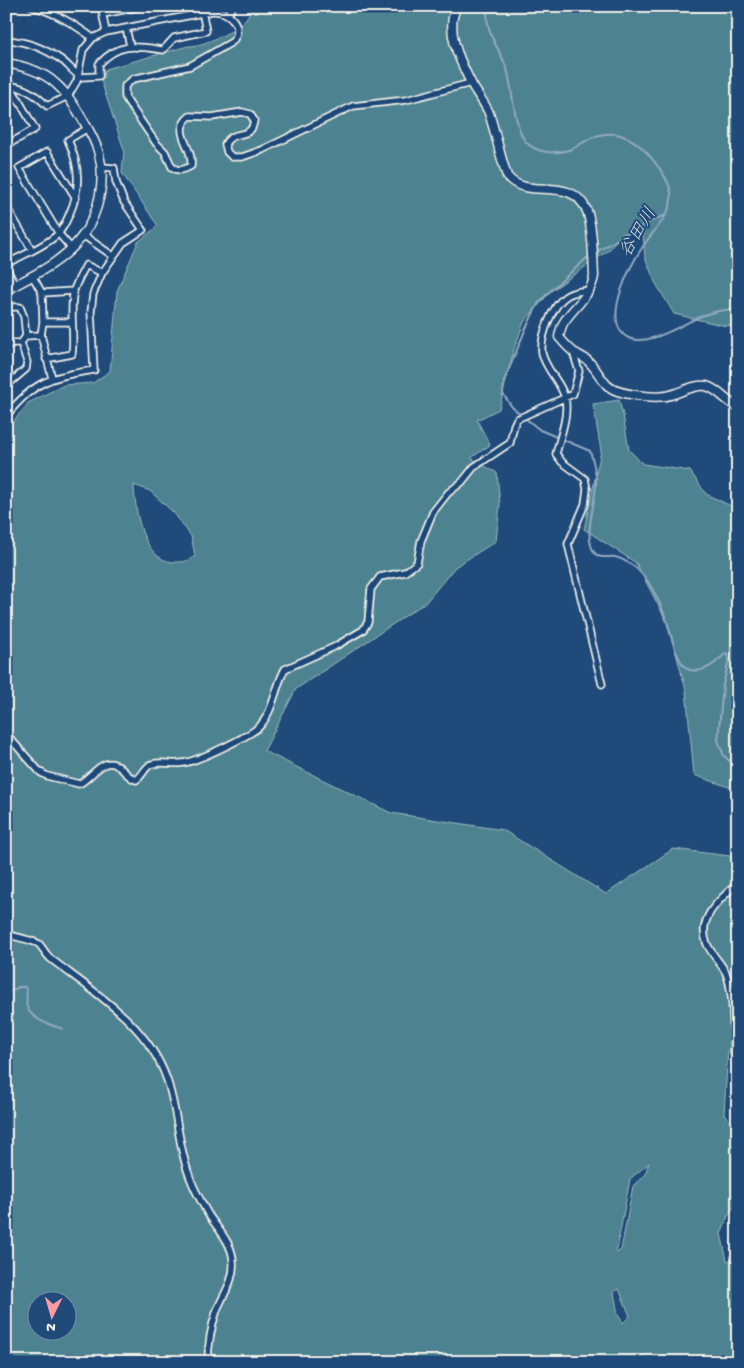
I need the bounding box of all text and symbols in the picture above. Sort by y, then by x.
water label: 谷田川 [616,204,662,262]
north arrow [28,1290,78,1340]
text: N [46,1318,56,1335]

